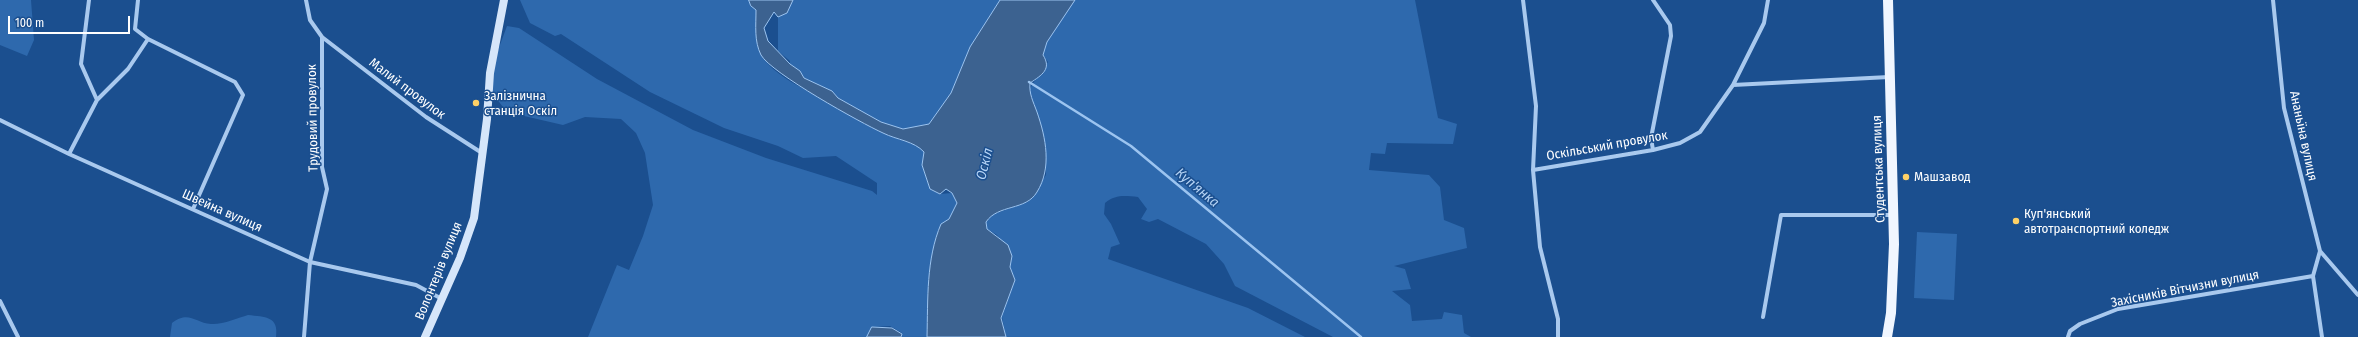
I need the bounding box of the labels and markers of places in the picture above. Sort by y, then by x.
place label: Залізнична станція Оскіл [484,88,557,119]
marker: Залізнична станція Оскіл [471,98,481,108]
place label: Машзавод [1914,169,1971,185]
marker: Машзавод [1901,172,1911,182]
place label: Куп'янський автотранспортний коледж [2024,206,2169,237]
marker: Куп'янський автотранспортний коледж [2011,216,2021,226]

